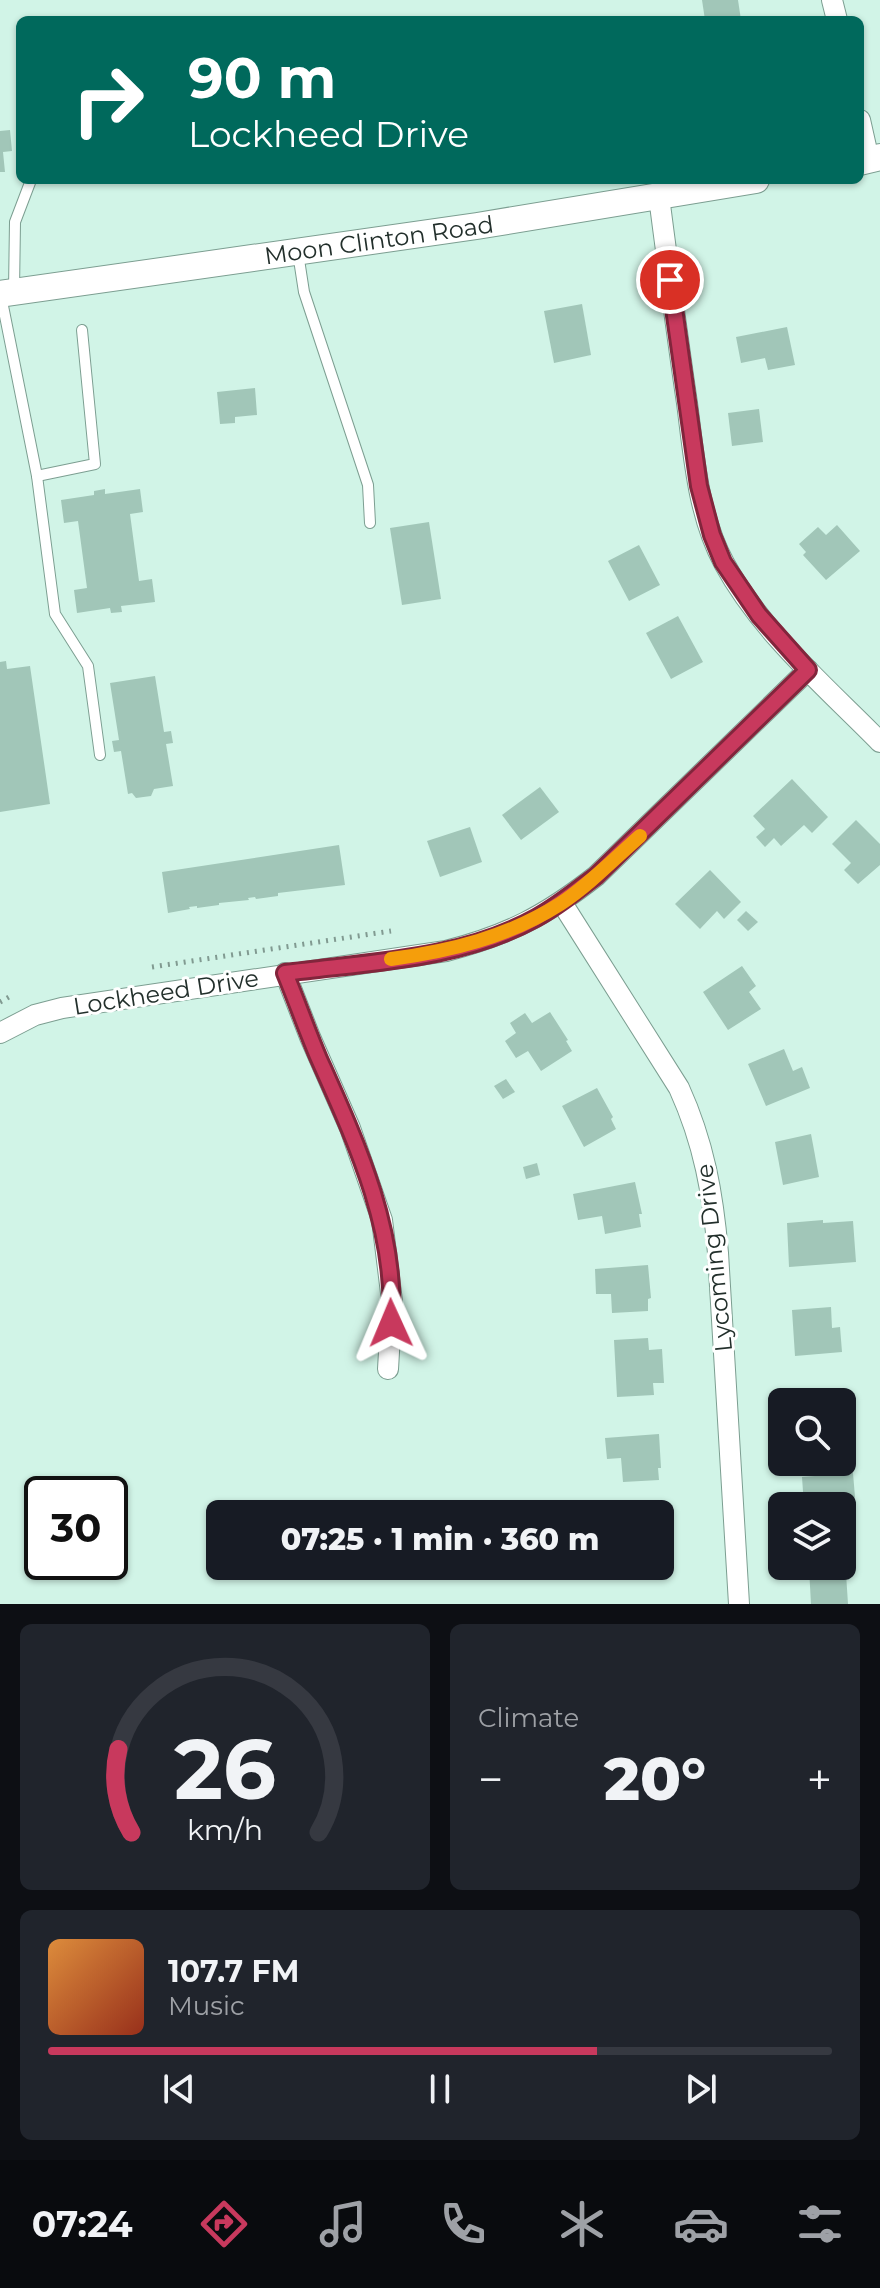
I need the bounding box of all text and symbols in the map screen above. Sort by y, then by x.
text: 90 m [188,44,336,112]
icon: right [56,48,160,152]
text: Lockheed Drive [188,112,469,156]
street label: Moon Clinton Road [262,210,496,270]
pin [636,246,704,314]
icon: arrive [648,258,692,302]
street label: Lockheed Drive [71,963,261,1021]
street label: Lycoming Drive [690,1163,738,1353]
position arrow [349,1281,433,1365]
map controls [768,1388,856,1580]
button: search [768,1388,856,1476]
speed limit sign: 30 [24,1476,128,1580]
button: layers [768,1492,856,1580]
text: 07:25 · 1 min · 360 m [281,1521,599,1558]
text: Climate [478,1702,579,1734]
text: 26 [174,1718,276,1820]
text: 20° [604,1742,706,1815]
text: − [478,1752,503,1806]
text: + [807,1752,832,1806]
text: km/h [187,1812,263,1847]
text: 107.7 FM [168,1953,299,1990]
text: Music [168,1990,245,2022]
icon: previous [157,2067,201,2111]
icon: pause [418,2067,462,2111]
icon: next [679,2067,723,2111]
icon: directions [196,2196,252,2252]
icon: music [315,2196,371,2252]
icon: phone [435,2196,491,2252]
icon: climate [554,2196,610,2252]
icon: car [673,2196,729,2252]
icon: filters [792,2196,848,2252]
text: 07:24 [32,2202,133,2246]

